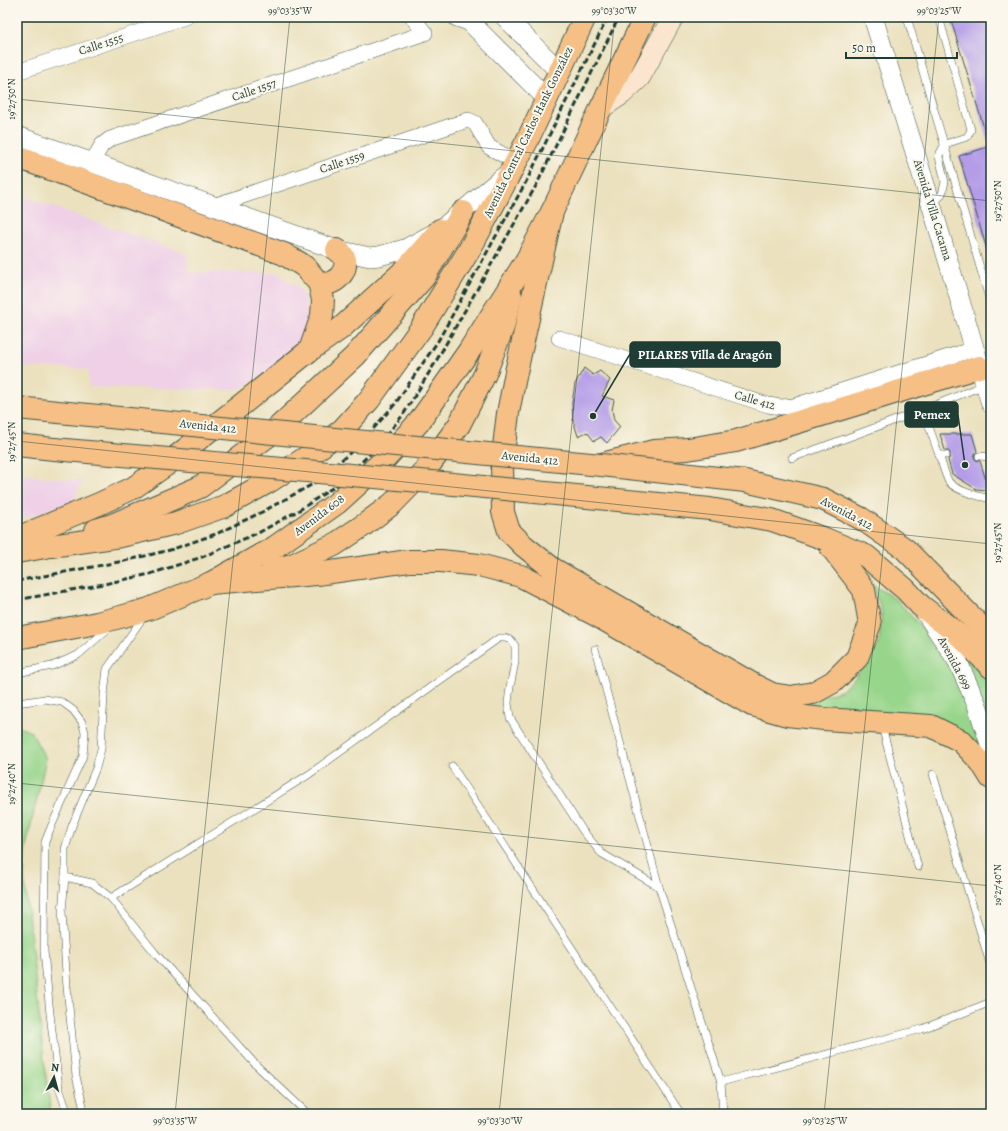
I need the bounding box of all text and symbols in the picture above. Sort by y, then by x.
text: 99°03'35"W [268,4,313,17]
text: 99°03'30"W [591,4,637,17]
text: 99°03'25"W [917,4,962,17]
street label: Calle 1555 [77,29,125,59]
scale bar [846,34,957,60]
text: 50 m [852,40,876,56]
street label: Avenida Central Carlos Hank González [479,44,577,221]
street label: Calle 1557 [230,75,279,105]
text: 19°27'50"N [5,78,18,120]
street label: Calle 1559 [317,147,367,177]
street label: Avenida Villa Cacama [910,157,956,263]
text: 19°27'50"N [991,180,1004,222]
callout: PILARES Villa de Aragón [630,342,780,367]
text: PILARES Villa de Aragón [638,346,773,363]
street label: Calle 412 [733,387,778,414]
callout: Pemex [905,402,958,427]
text: Pemex [914,406,951,423]
street label: Avenida 412 [178,415,237,437]
text: 19°27'45"N [5,422,18,462]
street label: Avenida 412 [500,447,559,469]
street label: Avenida 608 [290,491,348,540]
street label: Avenida 412 [817,492,876,534]
text: 19°27'45"N [991,523,1004,563]
street label: Avenida 699 [934,633,976,692]
text: 19°27'40"N [5,763,18,805]
text: 19°27'40"N [991,864,1004,906]
north arrow [34,1057,74,1097]
text: N [50,1060,60,1075]
text: 99°03'35"W [153,1114,198,1127]
text: 99°03'30"W [477,1114,523,1127]
text: 99°03'25"W [803,1114,848,1127]

